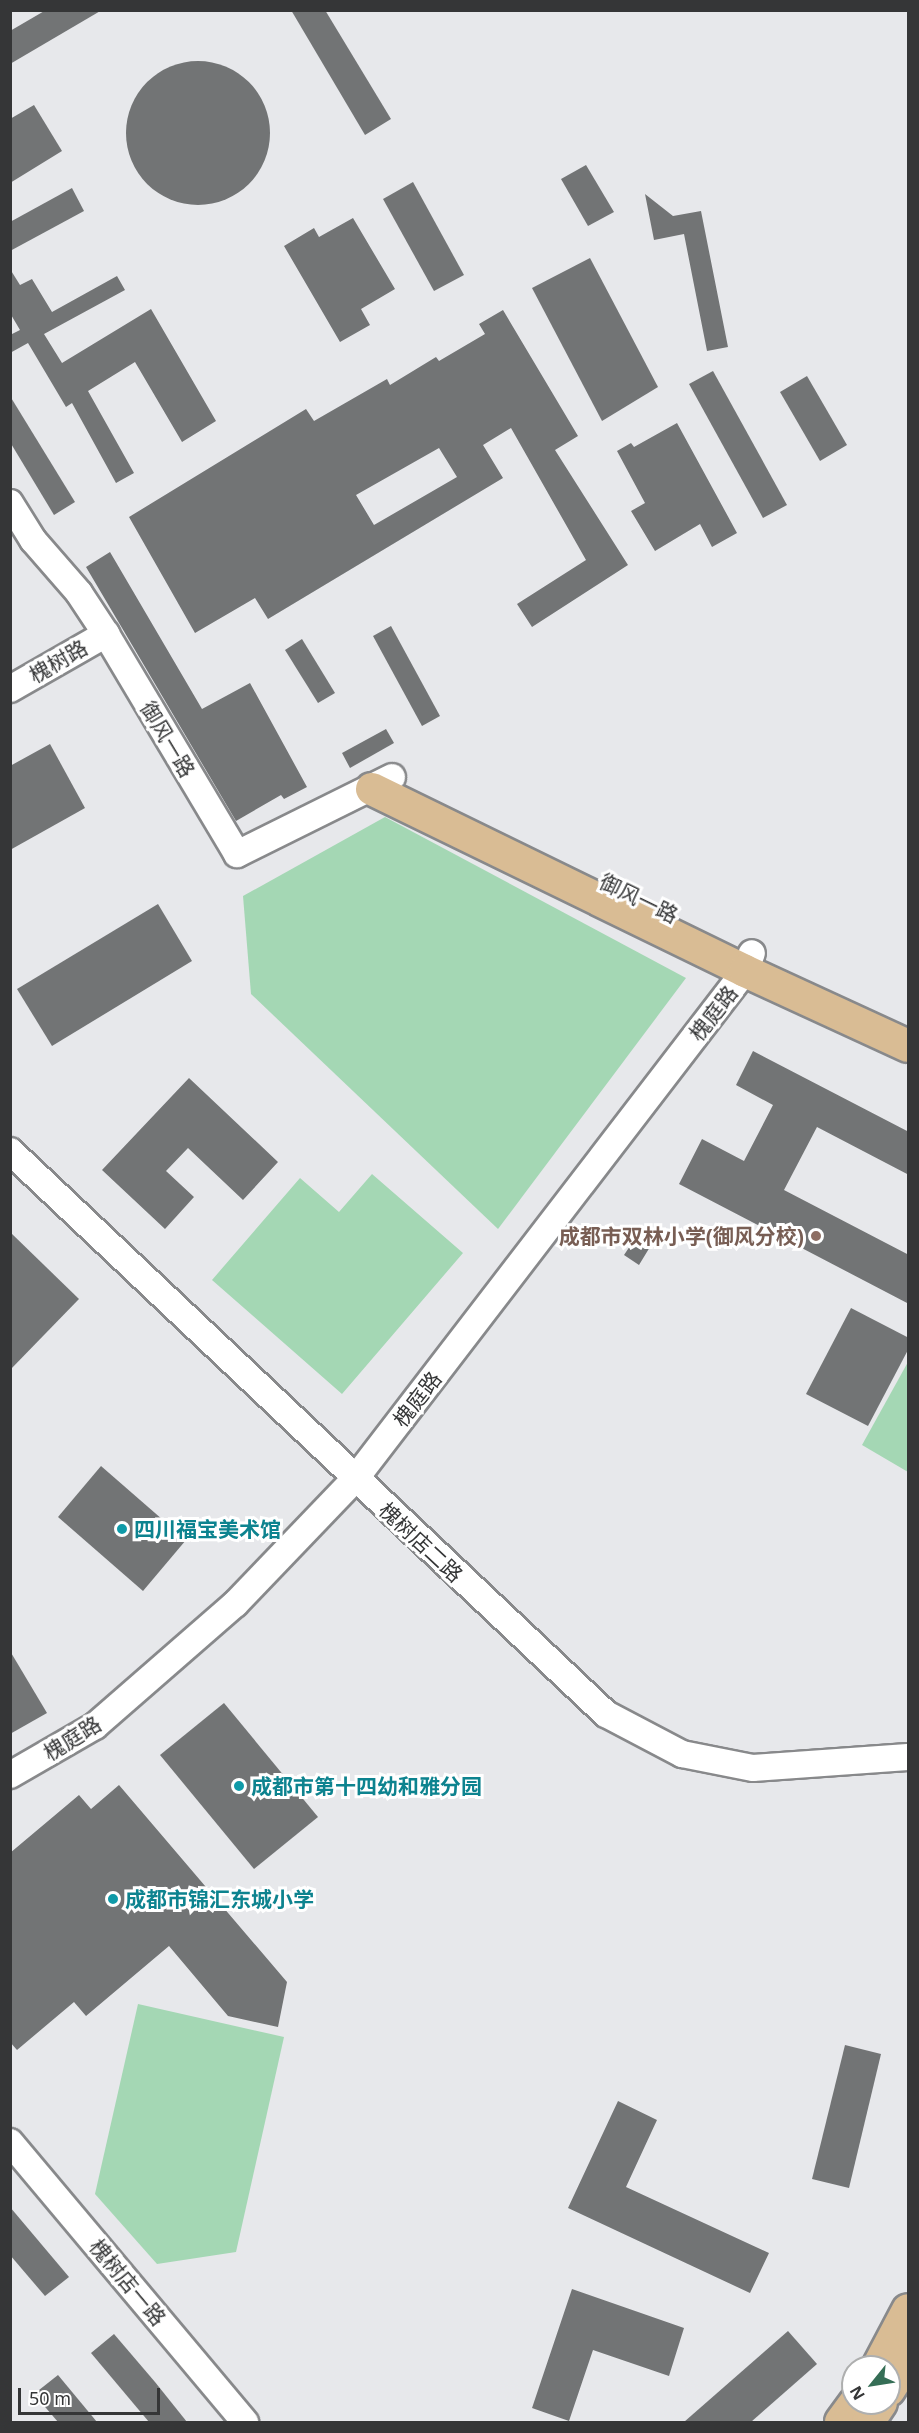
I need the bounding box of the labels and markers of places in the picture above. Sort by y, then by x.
place label: 成都市双林小学(御风分校) [559,1223,804,1249]
marker: 成都市双林小学(御风分校) [809,1229,823,1243]
place label: 四川福宝美术馆 [134,1516,281,1542]
marker: 四川福宝美术馆 [115,1522,129,1536]
place label: 成都市第十四幼和雅分园 [251,1773,482,1799]
marker: 成都市第十四幼和雅分园 [232,1779,246,1793]
place label: 成都市锦汇东城小学 [125,1886,314,1912]
marker: 成都市锦汇东城小学 [106,1892,120,1906]

